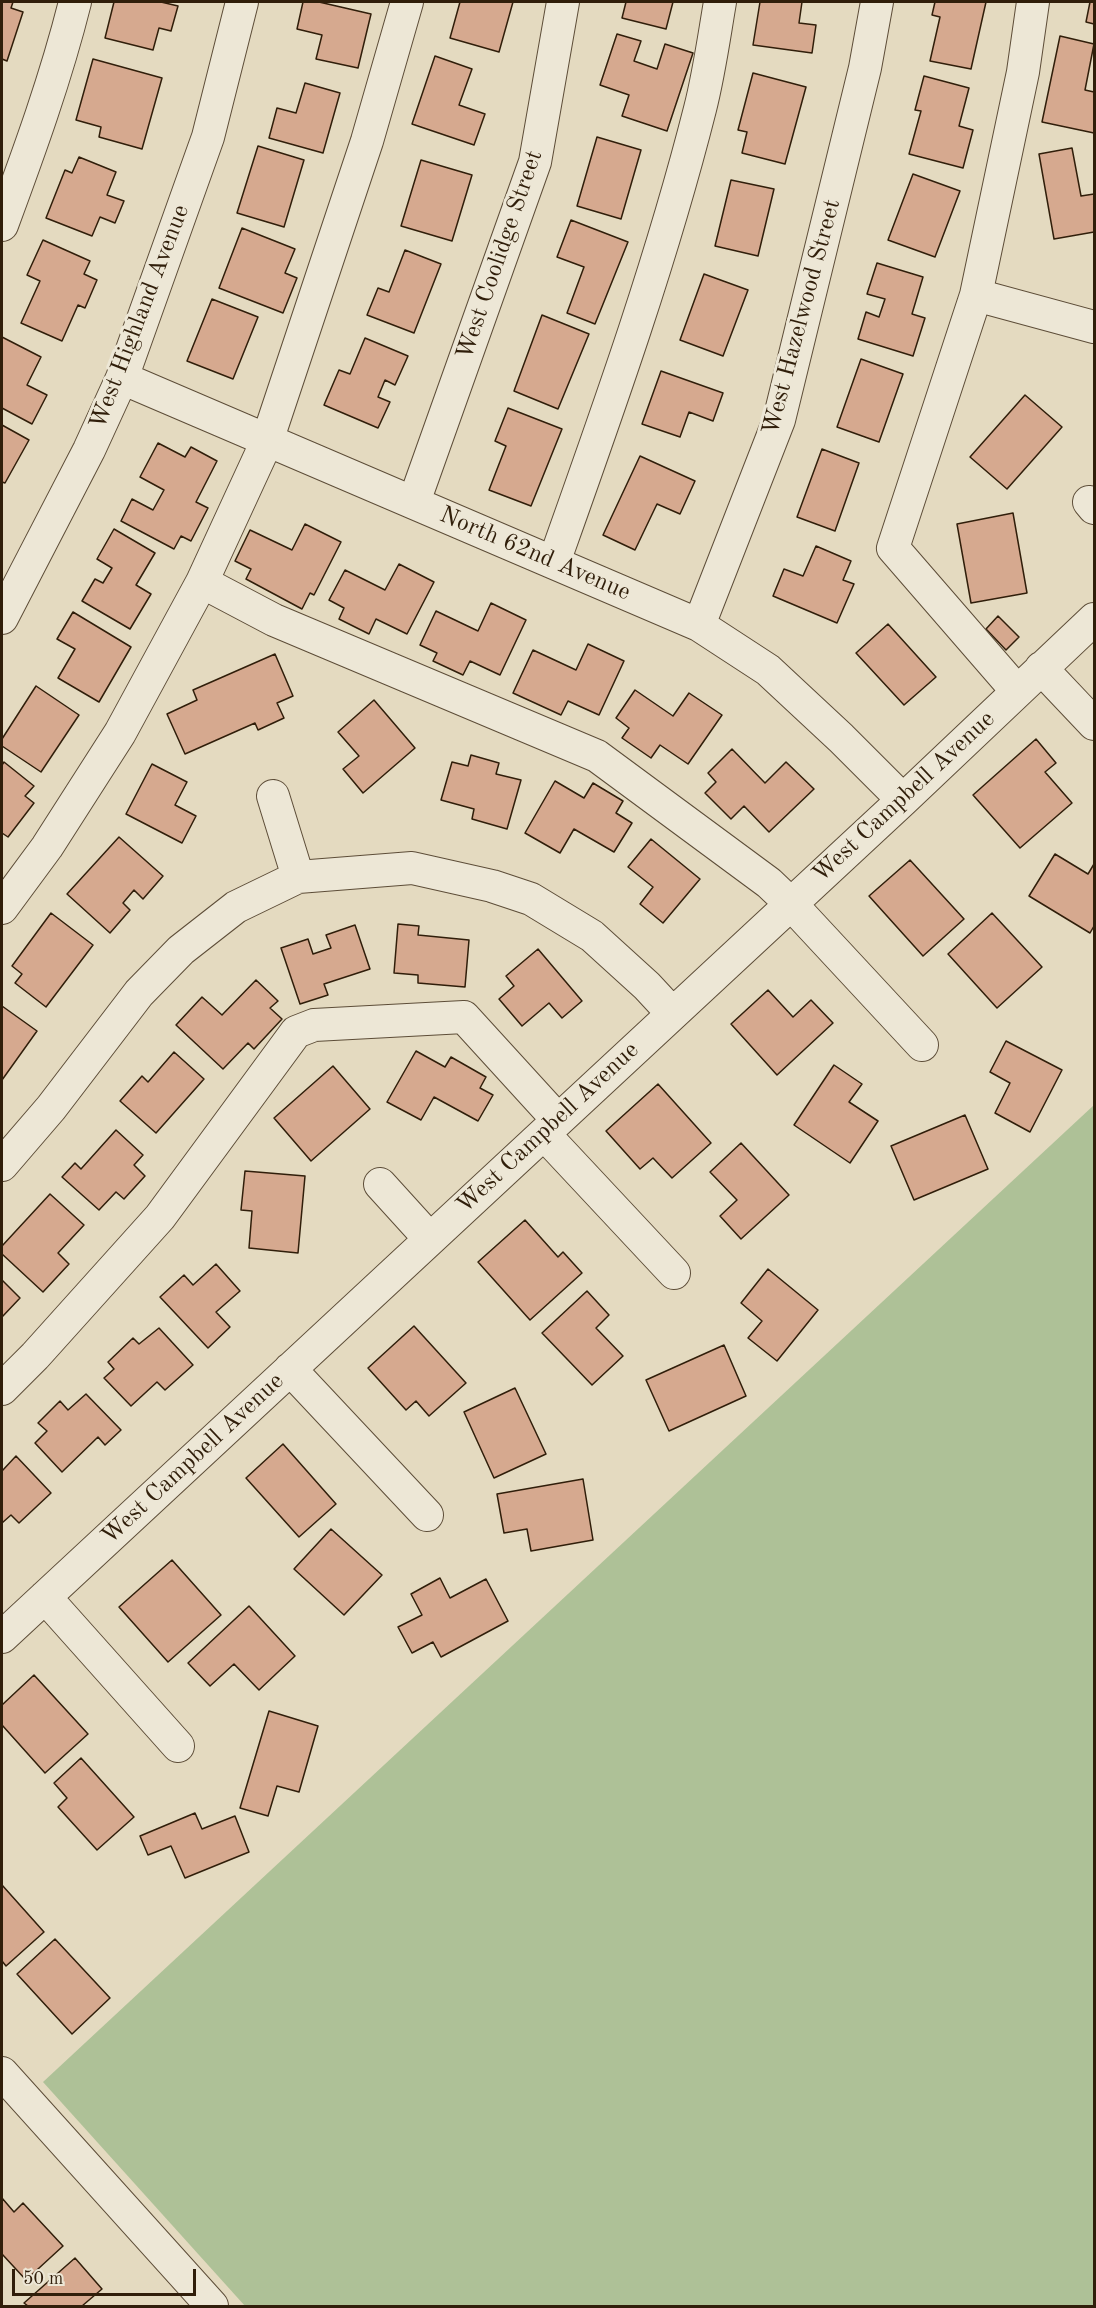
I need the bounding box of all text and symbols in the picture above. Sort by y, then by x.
street label: West Coolidge Street [451,146,549,364]
street label: West Hazelwood Street [757,196,847,438]
street label: West Highland Avenue [84,201,196,433]
street label: North 62nd Avenue [435,501,635,607]
street label: West Campbell Avenue [807,705,1001,889]
street label: West Campbell Avenue [451,1036,645,1220]
street label: West Campbell Avenue [96,1367,290,1551]
scale bar [15,2257,200,2295]
text: 50 m [23,2270,63,2288]

